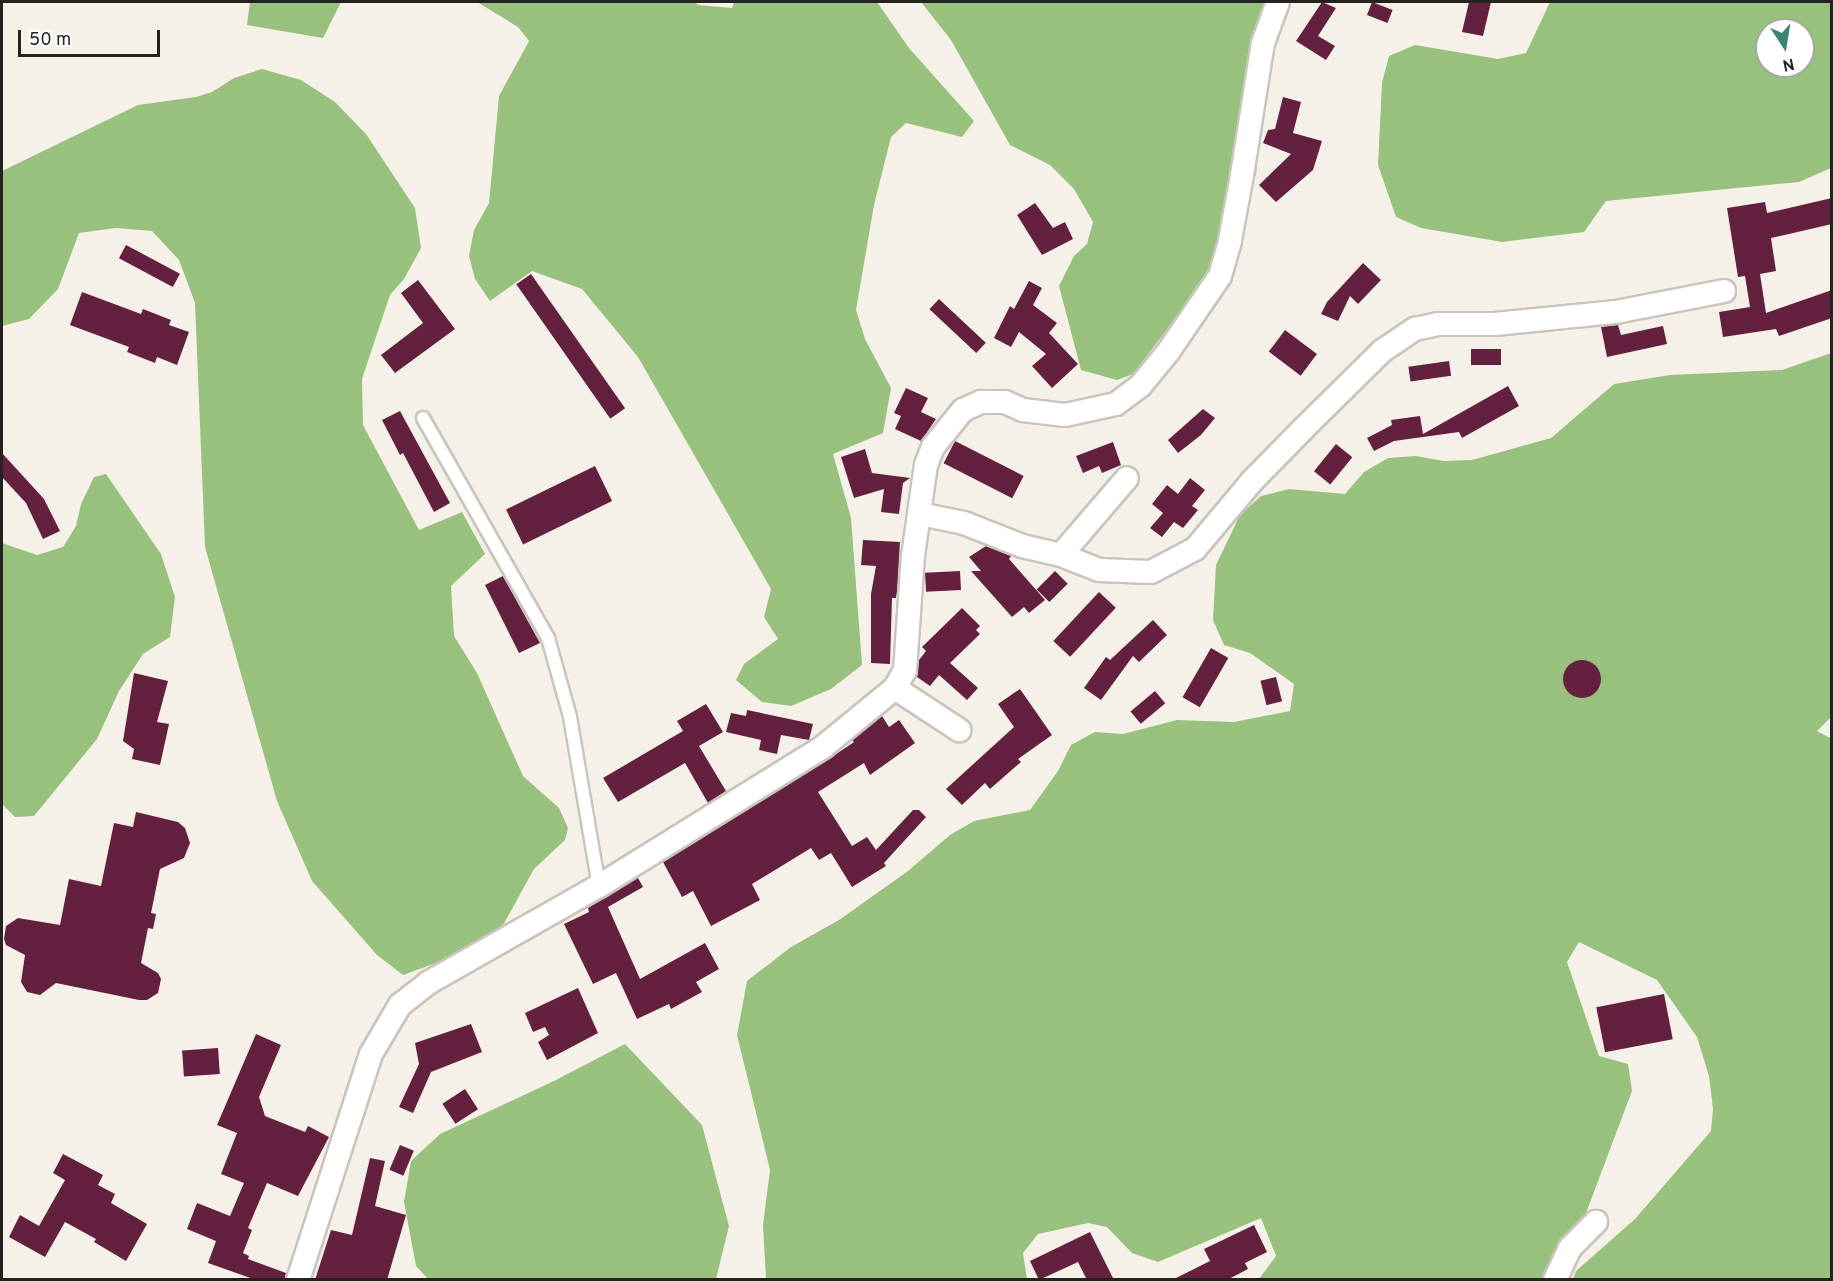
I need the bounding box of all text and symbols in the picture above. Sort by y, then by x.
scale bar [21,18,164,56]
north arrow [1755,18,1815,78]
text: 50 m [29,29,71,52]
text: N [1781,53,1796,75]

